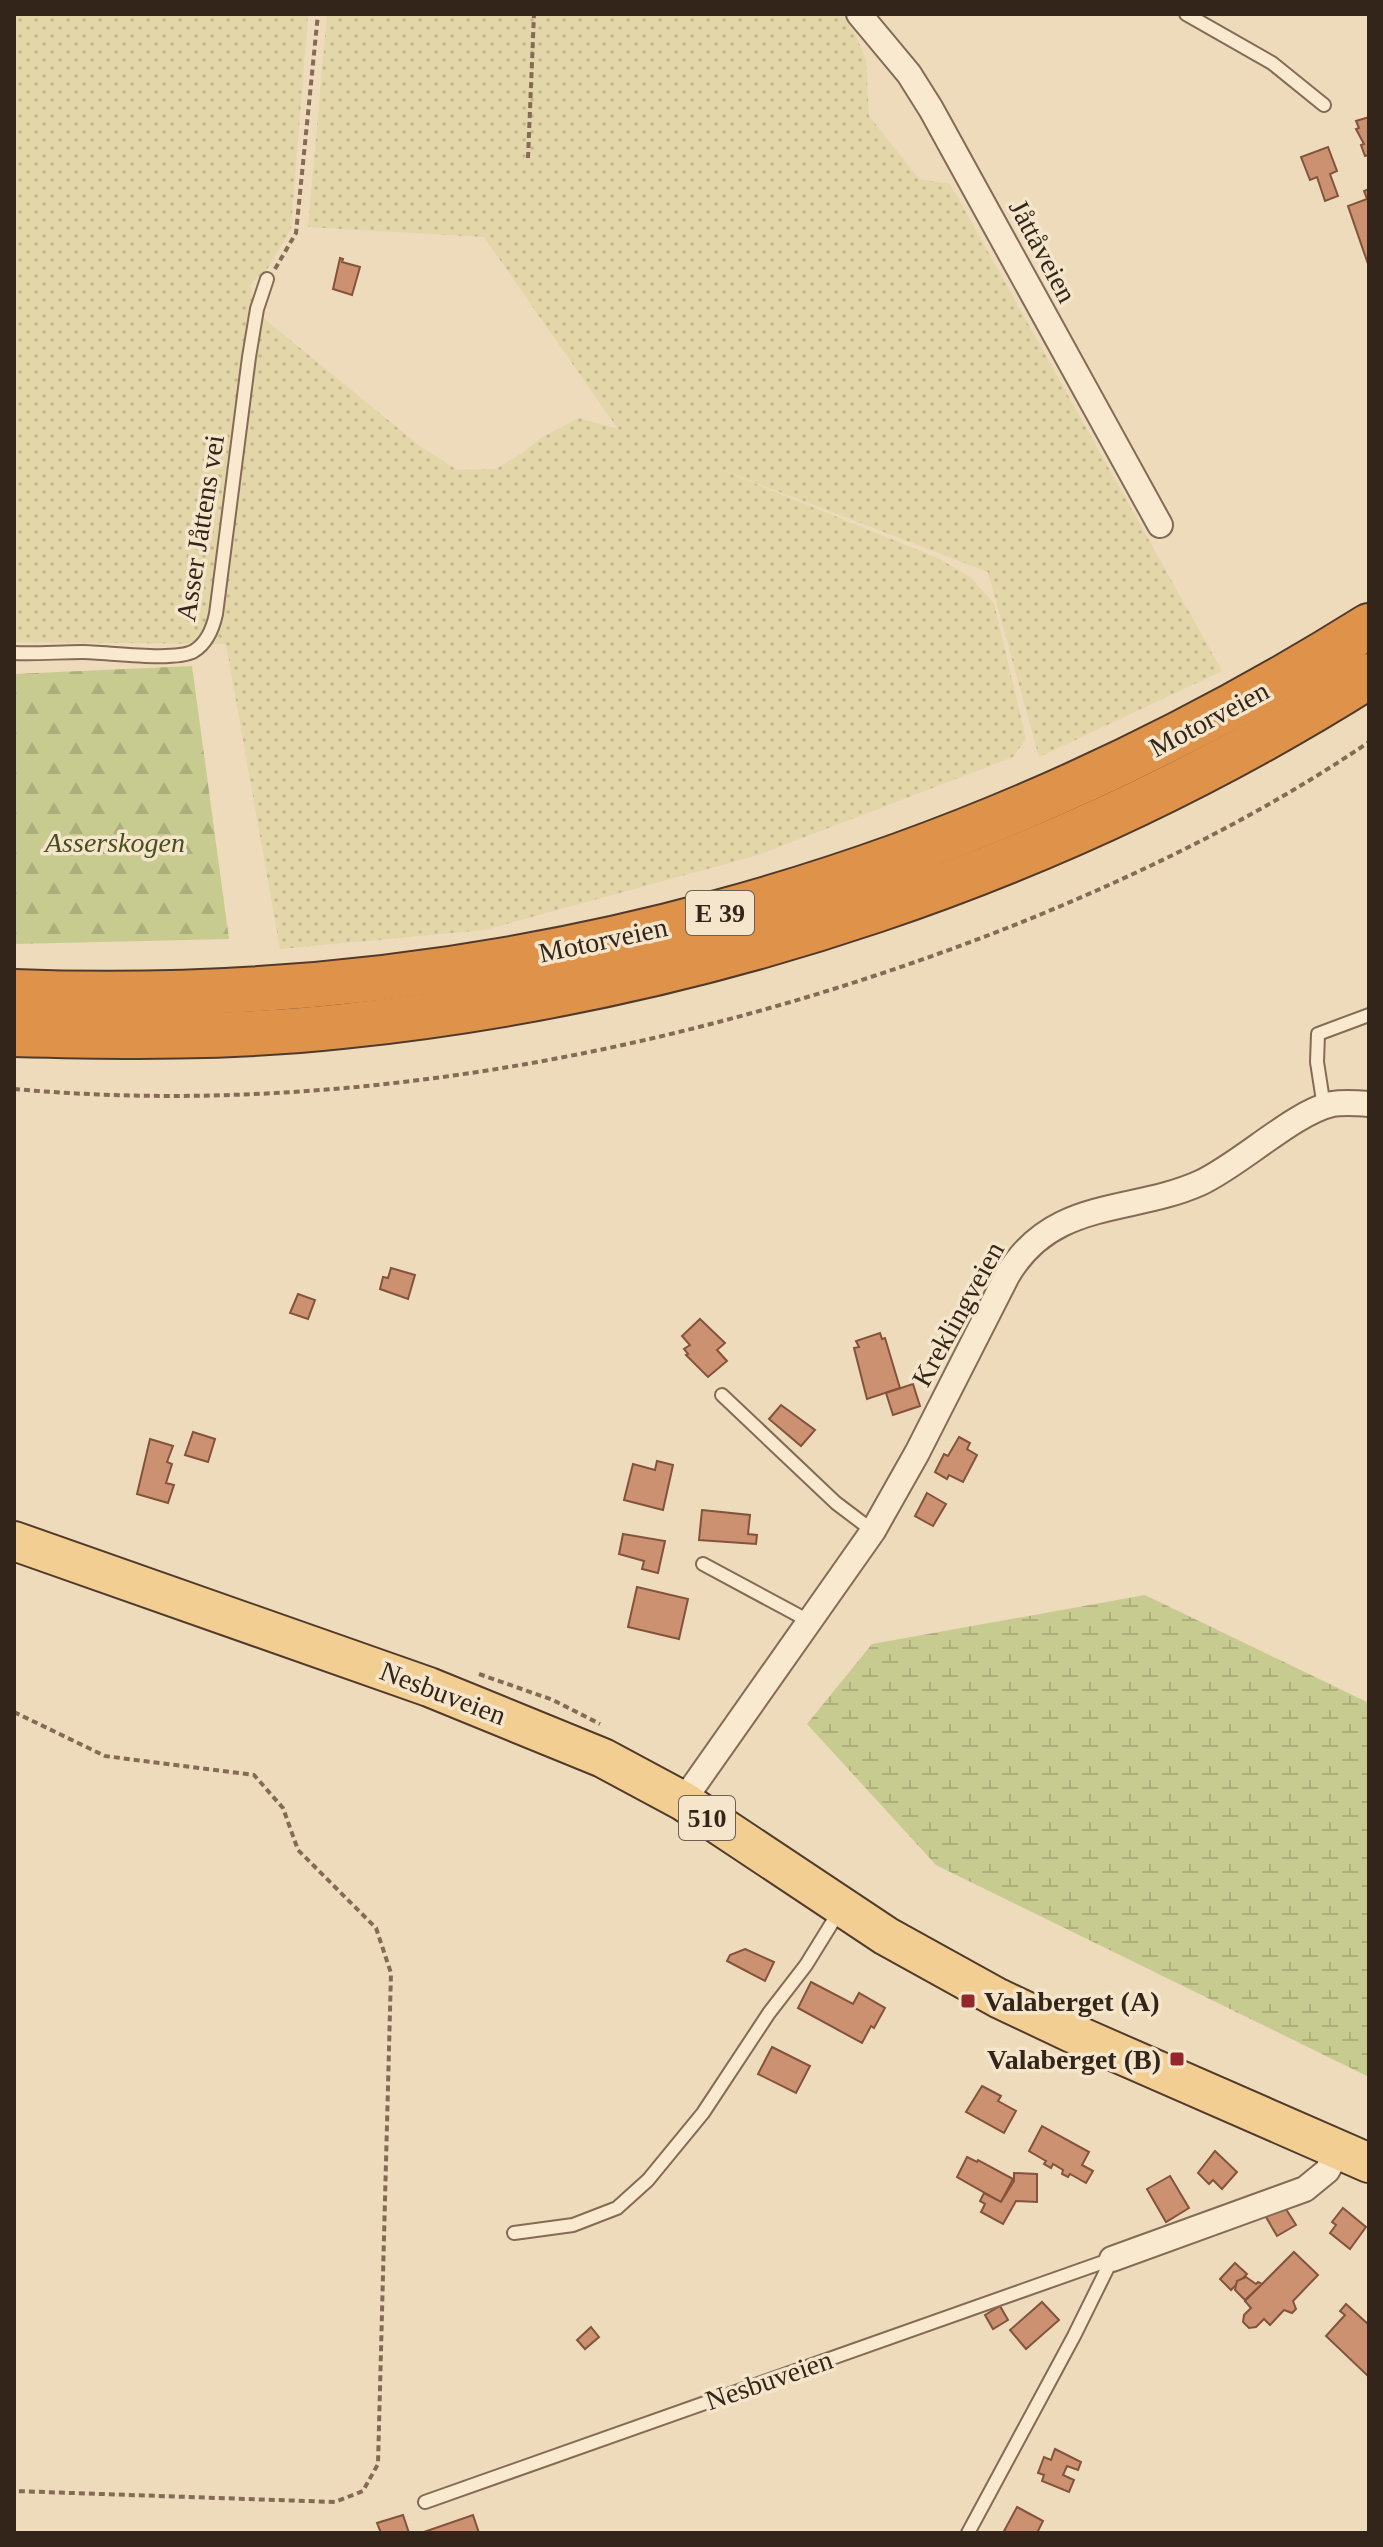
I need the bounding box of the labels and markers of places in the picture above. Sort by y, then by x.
place label: Valaberget (A) [984,1986,1159,2017]
marker: Valaberget (A) [959,1992,977,2010]
place label: Valaberget (B) [987,2044,1161,2075]
marker: Valaberget (B) [1168,2050,1186,2068]

